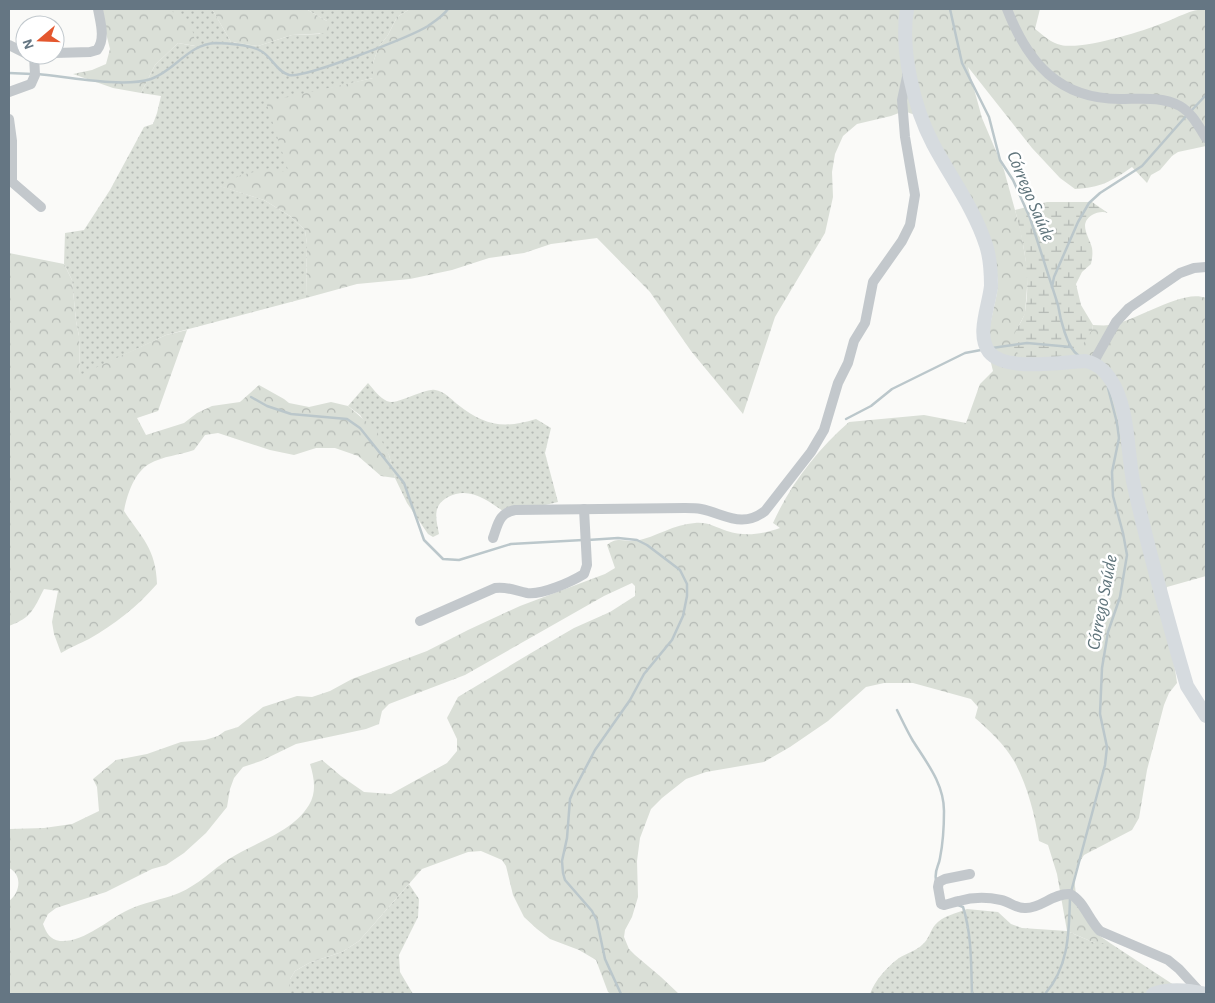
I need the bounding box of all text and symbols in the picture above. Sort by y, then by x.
north arrow [15,15,65,65]
text: N [20,37,37,51]
water label: Córrego Saúde [1003,148,1058,245]
water label: Córrego Saúde [1084,553,1121,651]

